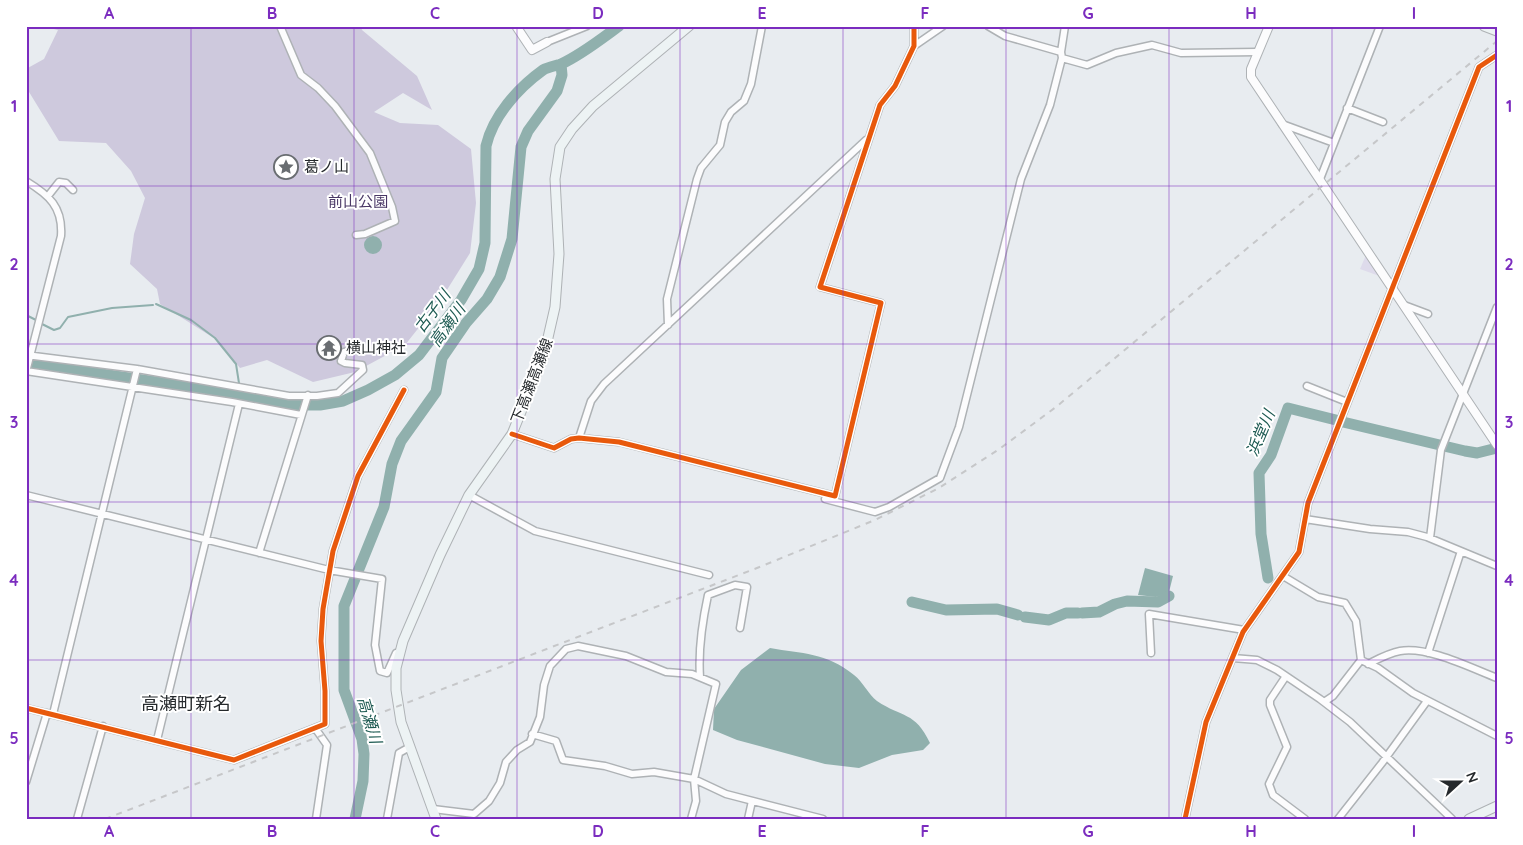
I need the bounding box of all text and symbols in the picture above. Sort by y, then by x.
text: A [104,3,115,23]
text: B [267,3,277,23]
text: C [430,3,440,23]
text: D [592,3,604,23]
text: E [757,3,767,23]
text: F [921,3,930,23]
text: G [1082,3,1094,23]
text: H [1245,3,1257,23]
text: I [1412,3,1416,23]
text: 1 [11,96,17,116]
text: 1 [1506,96,1512,116]
place icon: 葛ノ山 [273,154,299,180]
place label: 葛ノ山 [304,157,349,176]
park label: 前山公園 [328,192,388,211]
text: 2 [9,254,19,274]
text: 2 [1504,254,1514,274]
water label: 古子川 [410,284,456,336]
water label: 高瀬川 [425,298,470,350]
temple icon: 横山神社 [316,335,342,361]
street label: 下高瀬高瀬線 [507,335,557,426]
place label: 横山神社 [346,338,406,357]
water label: 浜堂川 [1241,405,1279,459]
text: 3 [10,412,18,432]
text: 3 [1505,412,1513,432]
text: 4 [9,570,19,590]
text: 4 [1504,570,1514,590]
district label: 高瀬町新名 [141,692,231,715]
water label: 高瀬川 [354,694,387,748]
text: 5 [9,728,19,748]
text: 5 [1504,728,1514,748]
north arrow [1436,758,1486,808]
text: N [1462,769,1482,785]
text: A [104,821,115,841]
text: B [267,821,277,841]
text: C [430,821,440,841]
text: D [592,821,604,841]
text: E [757,821,767,841]
text: F [921,821,930,841]
text: G [1082,821,1094,841]
text: H [1245,821,1257,841]
text: I [1412,821,1416,841]

